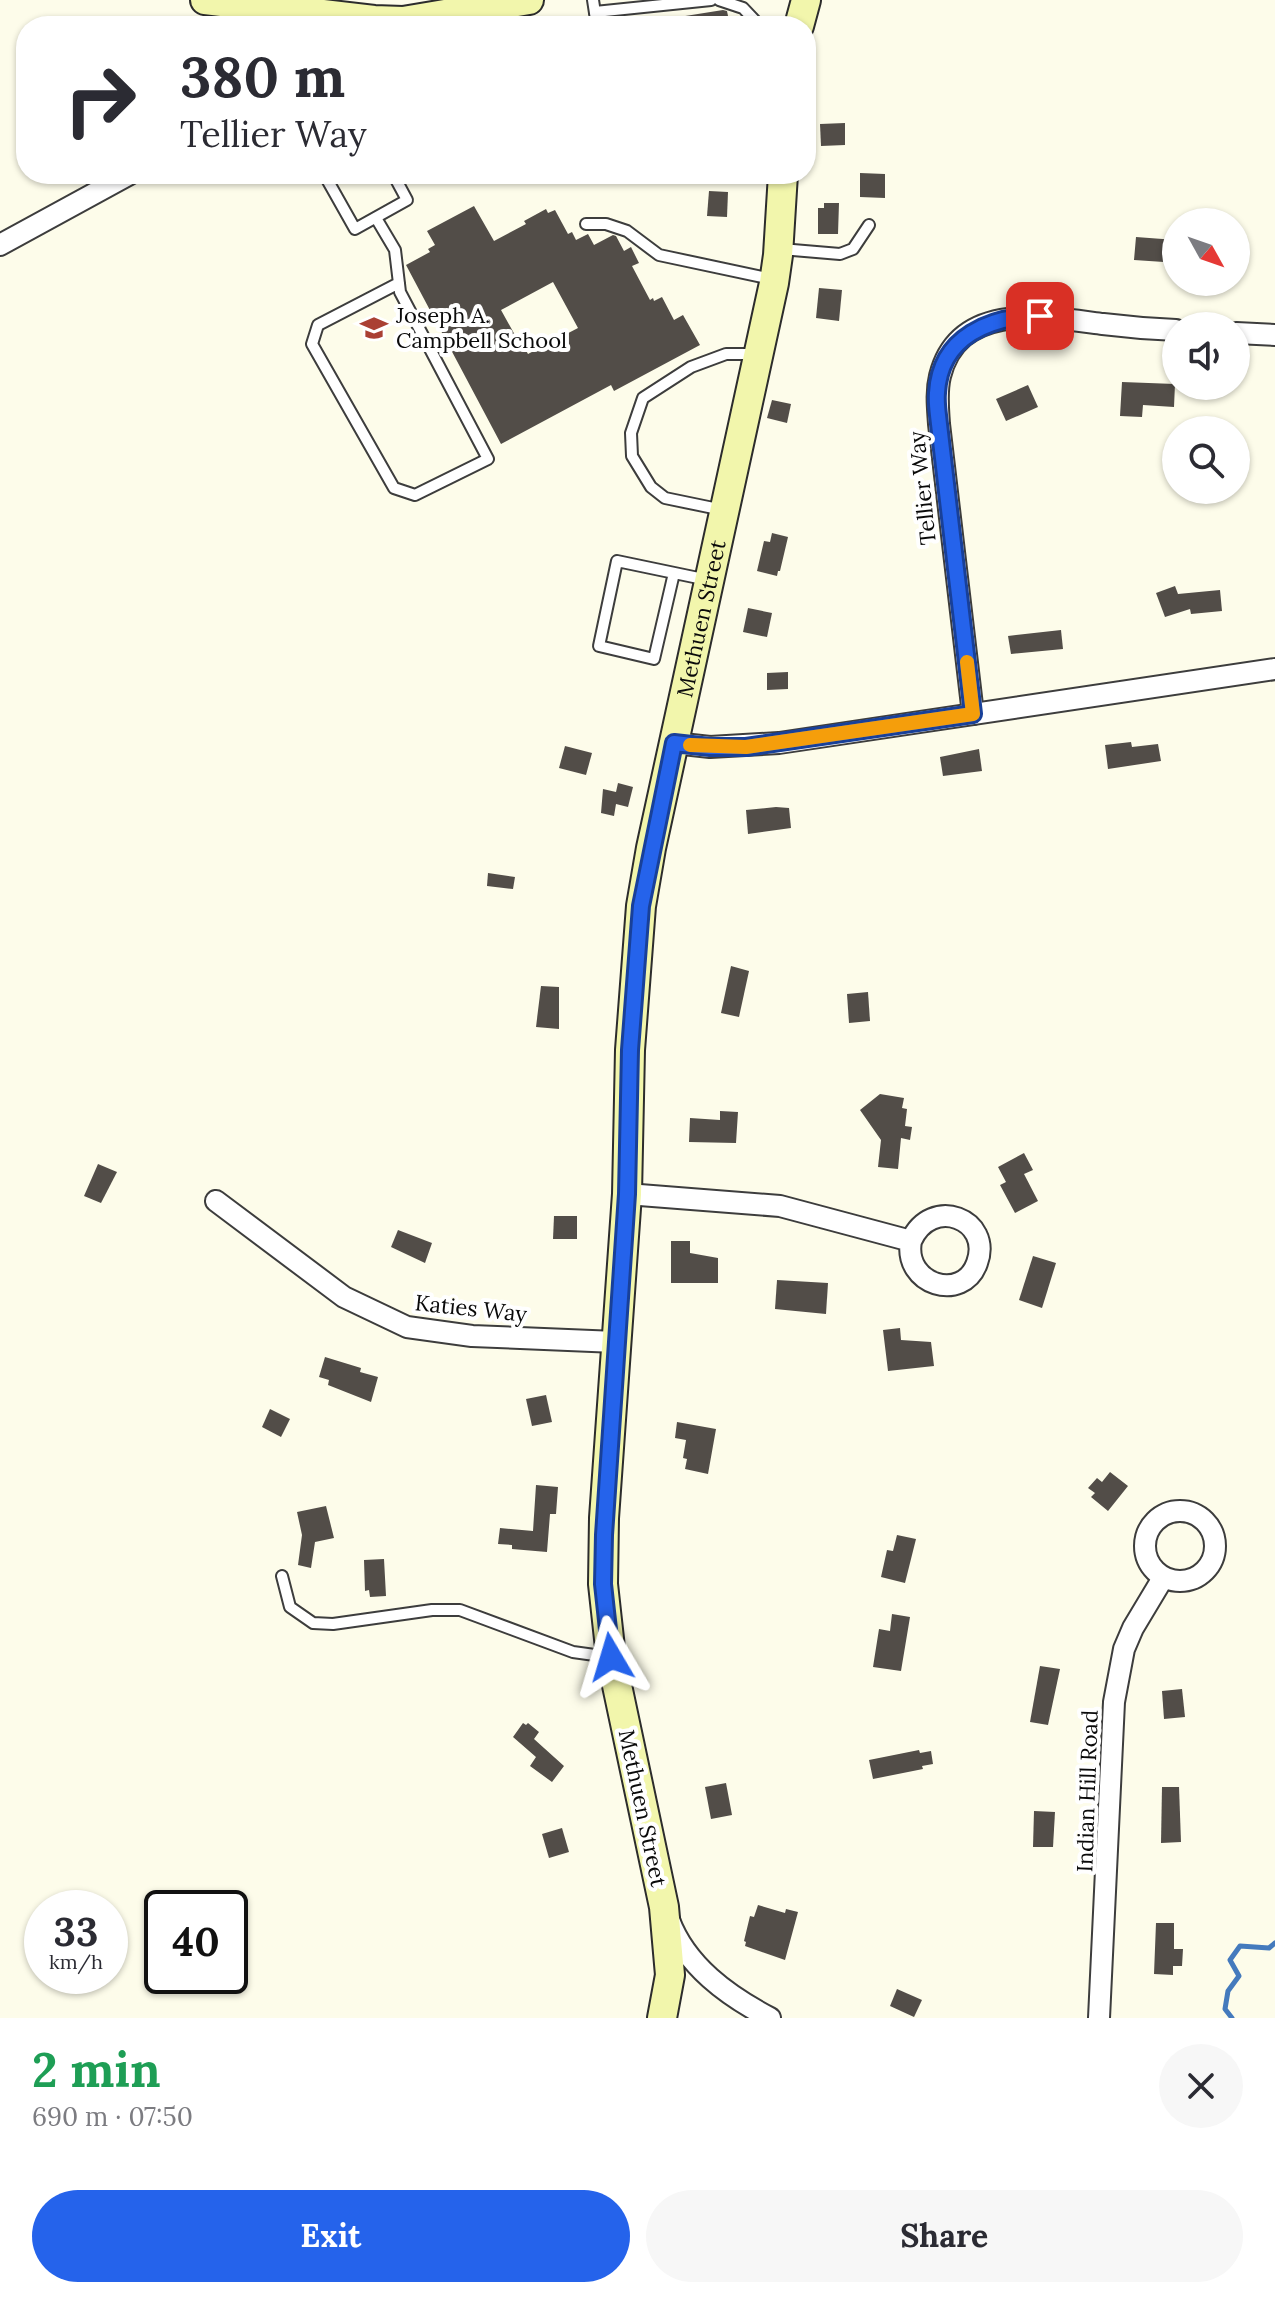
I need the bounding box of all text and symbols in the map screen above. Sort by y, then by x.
text: 380 m [180,41,345,112]
icon: right [48,48,152,152]
text: Tellier Way [180,111,367,157]
north arrow [1162,208,1250,296]
map controls [1162,208,1250,504]
pin [1006,282,1074,350]
icon: arrive [1018,294,1062,338]
place label: Joseph A. Campbell School [395,301,567,354]
button: sound [1162,312,1250,400]
school or university icon: Joseph A. Campbell School [359,313,389,343]
button: search [1162,416,1250,504]
street label: Tellier Way [902,429,942,546]
street label: Methuen Street [670,537,732,700]
street label: Katies Way [414,1288,529,1328]
position arrow [569,1615,653,1699]
street label: Indian Hill Road [1070,1709,1104,1873]
street label: Methuen Street [613,1727,673,1890]
speed limit sign: 40 [144,1890,248,1994]
text: 33 [54,1906,98,1957]
text: km/h [49,1949,103,1974]
text: 2 min [32,2039,161,2100]
button: close [1159,2044,1243,2128]
text: 690 m · 07:50 [32,2100,193,2133]
button: Exit [32,2190,630,2282]
button: Share [646,2190,1243,2282]

